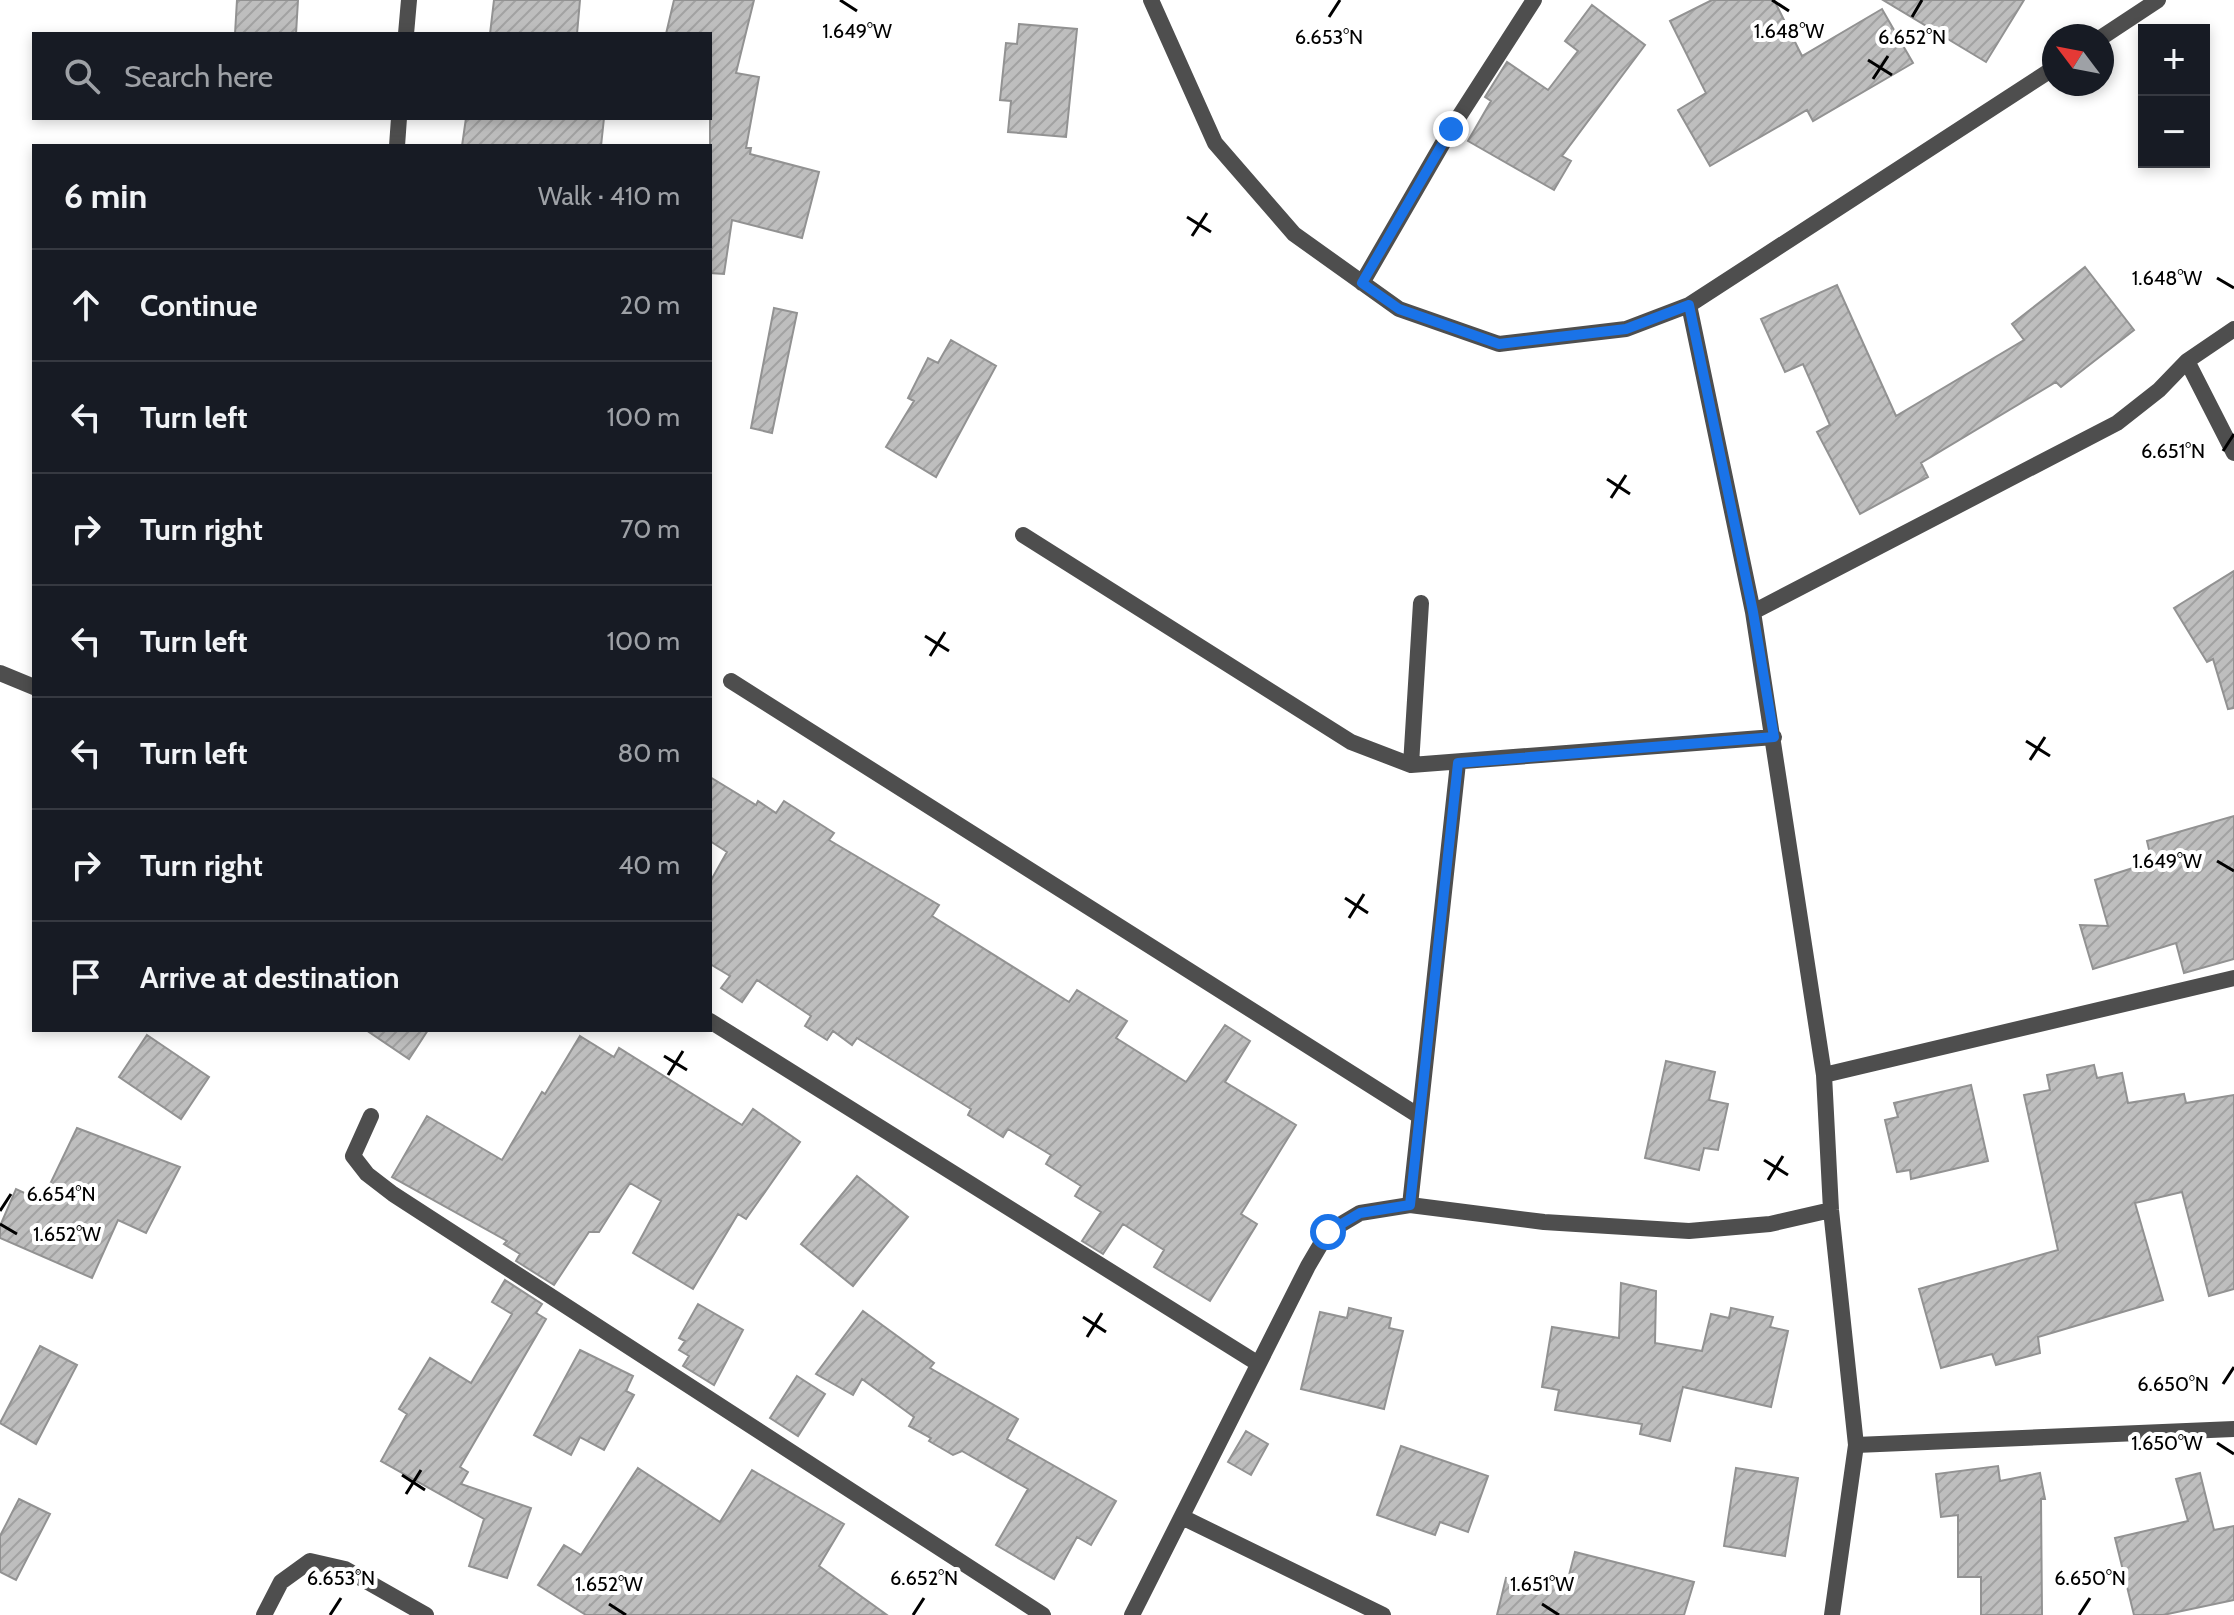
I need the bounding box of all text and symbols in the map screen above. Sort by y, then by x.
text: 1.649°W [822,19,892,43]
text: 1.648°W [1754,19,1824,43]
north arrow [2042,24,2114,96]
map controls [2138,24,2210,168]
button: + [2138,24,2210,96]
text: 6.653°N [1295,25,1363,49]
text: 6.652°N [1878,25,1946,49]
search box [32,32,712,120]
icon: search [60,54,104,98]
text: Search here [124,58,273,95]
button: − [2138,96,2210,168]
route end [1433,111,1469,147]
text: 6 min [64,175,147,217]
text: Walk · 410 m [538,180,680,212]
text: 1.648°W [2132,266,2202,290]
icon: ahead [64,283,108,327]
text: Continue [140,287,257,324]
text: 20 m [620,289,680,321]
icon: left [64,395,108,439]
text: Turn left [140,399,248,436]
text: 100 m [607,401,680,433]
text: 6.651°N [2141,439,2205,463]
icon: right [64,507,108,551]
text: Turn right [140,511,263,548]
text: 70 m [620,513,680,545]
icon: left [64,619,108,663]
text: Turn left [140,623,248,660]
text: 100 m [607,625,680,657]
icon: left [64,731,108,775]
text: Turn left [140,735,248,772]
text: 80 m [617,737,680,769]
icon: right [64,843,108,887]
text: Turn right [140,847,263,884]
text: 40 m [618,849,680,881]
text: 1.649°W [2132,849,2202,873]
icon: arrive [64,955,108,999]
text: Arrive at destination [140,959,400,996]
text: 6.654°N [27,1182,95,1206]
route start [1310,1214,1346,1250]
text: 1.652°W [33,1222,101,1246]
text: 6.650°N [2137,1372,2209,1396]
text: 1.650°W [2131,1431,2203,1455]
text: 6.653°N [307,1566,375,1590]
text: 6.652°N [890,1566,958,1590]
text: 6.650°N [2054,1566,2126,1590]
text: 1.652°W [575,1572,643,1596]
text: 1.651°W [1510,1572,1574,1596]

